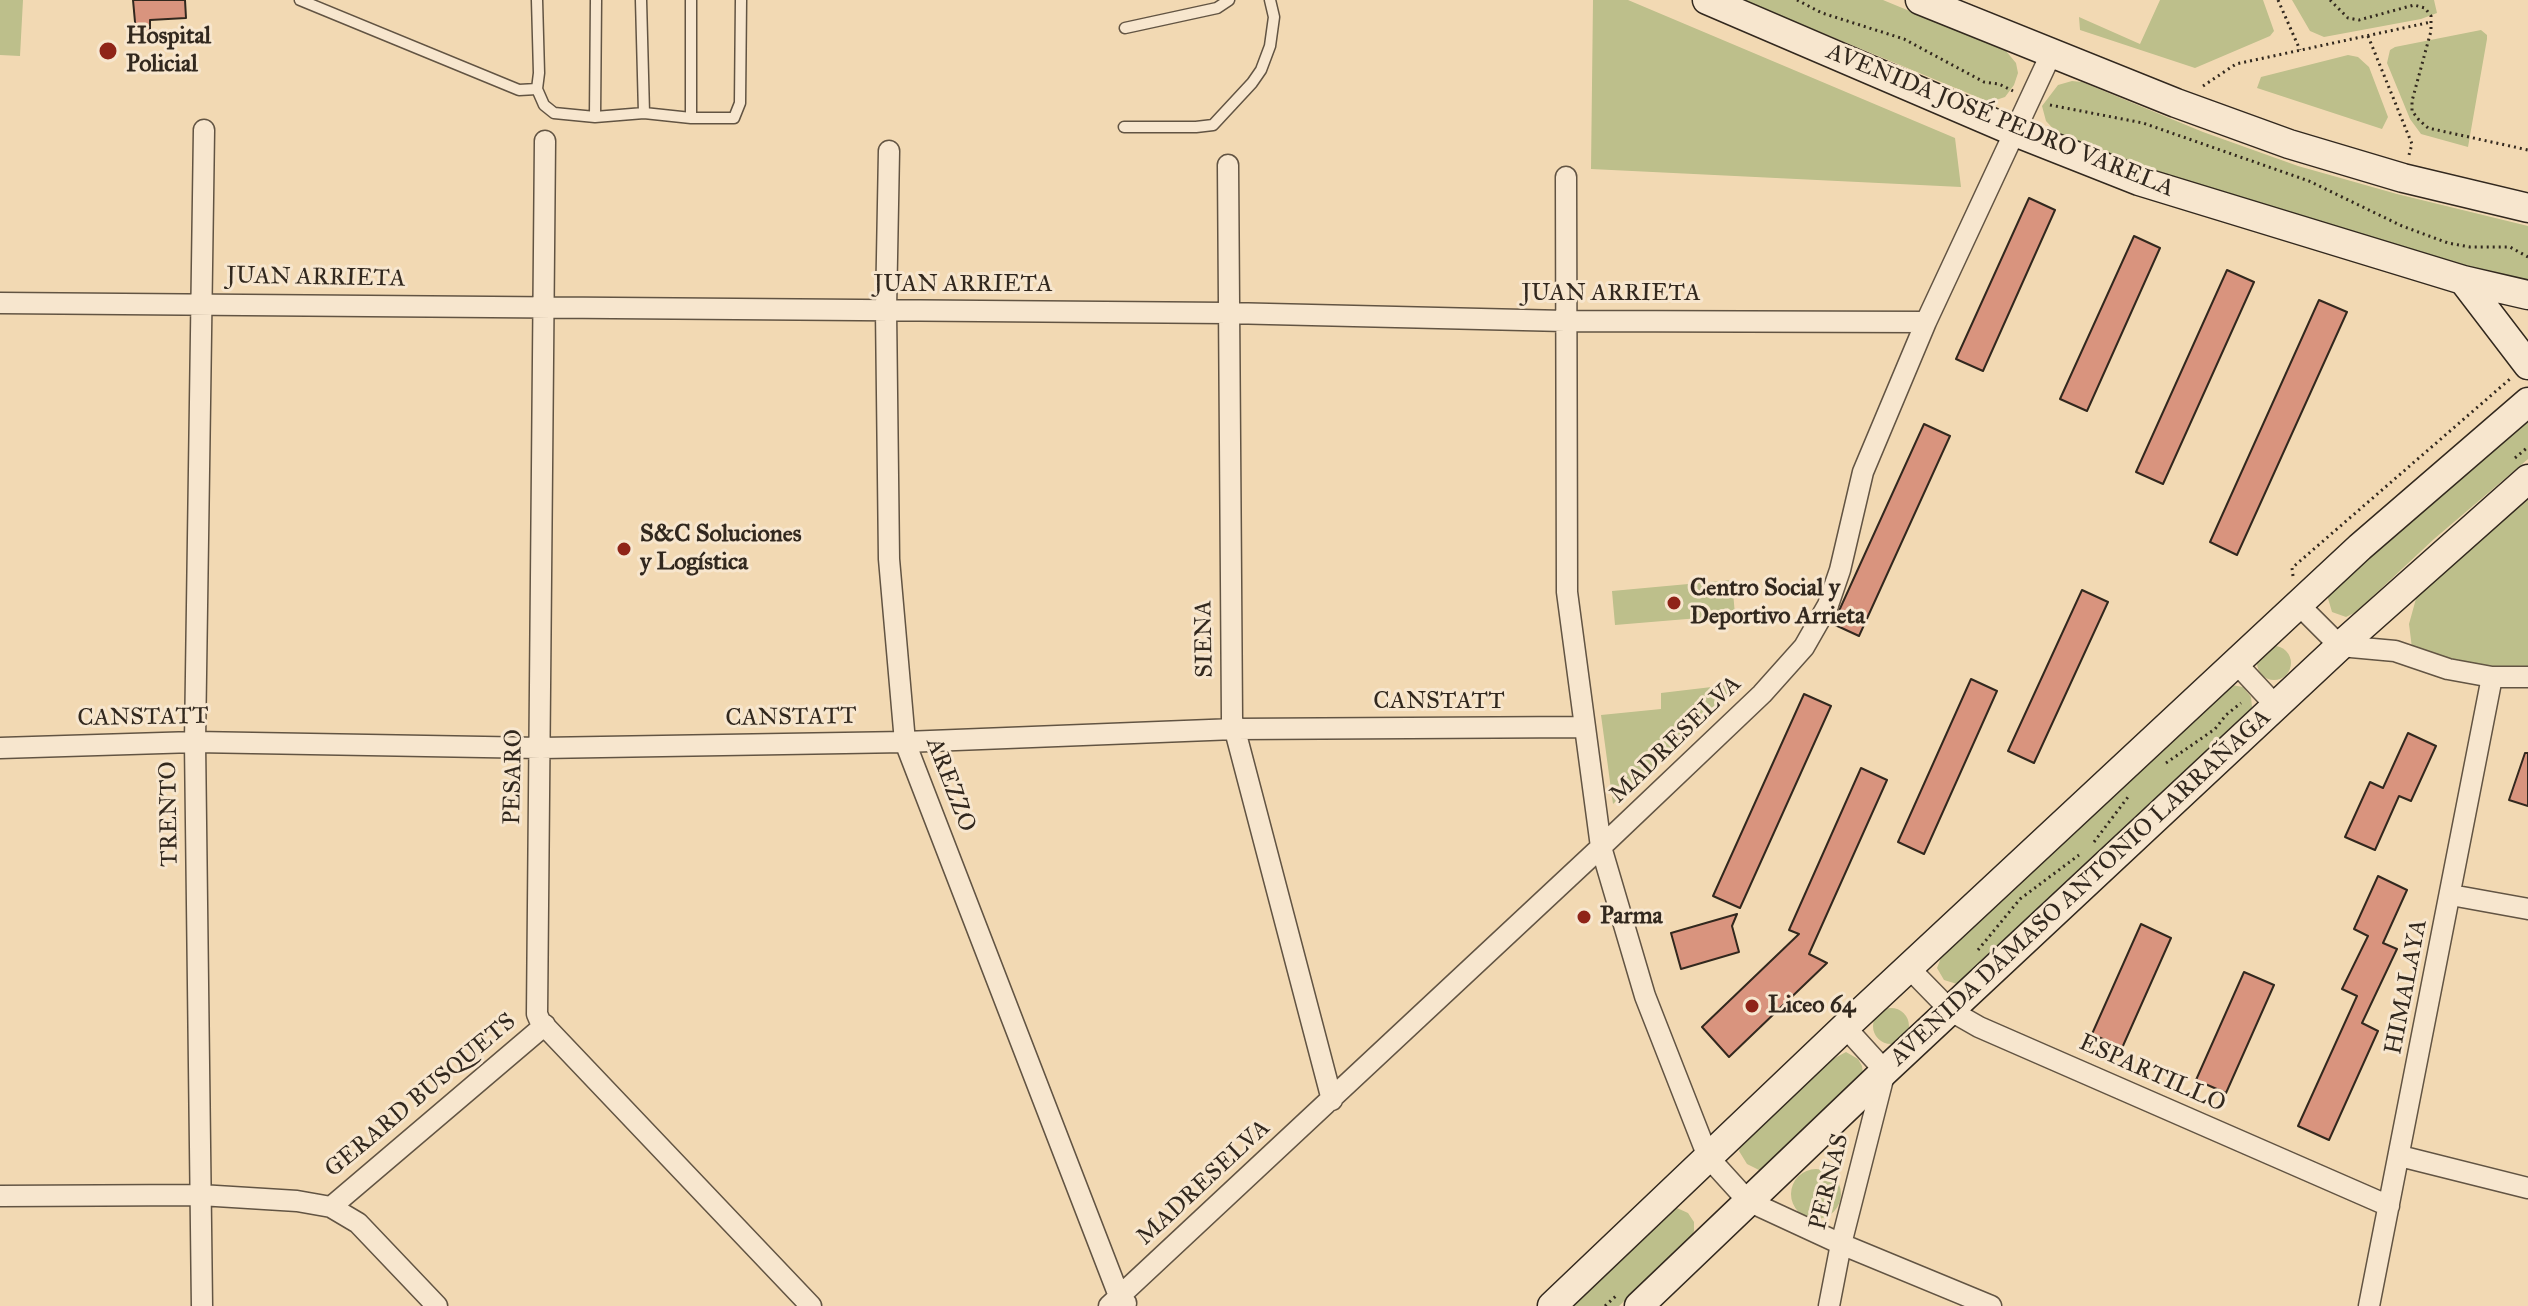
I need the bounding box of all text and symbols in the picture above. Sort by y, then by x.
place label: Hospital Policial [126,23,211,79]
street label: AVENIDA JOSÉ PEDRO VARELA [1822,38,2178,204]
marker: Hospital Policial [97,40,119,62]
street label: JUAN ARRIETA [226,262,406,294]
street label: JUAN ARRIETA [873,271,1053,299]
street label: JUAN ARRIETA [1521,280,1701,308]
place label: S&C Soluciones y Logística [640,521,801,577]
marker: S&C Soluciones y Logística [615,540,633,558]
place label: Centro Social y Deportivo Arrieta [1690,575,1865,631]
marker: Centro Social y Deportivo Arrieta [1665,594,1683,612]
street label: SIENA [1190,600,1220,678]
street label: MADRESELVA [1604,670,1748,810]
street label: CANSTATT [1373,688,1505,716]
street label: CANSTATT [77,702,209,734]
street label: CANSTATT [725,702,857,734]
street label: AVENIDA DÁMASO ANTONIO LARRAÑAGA [1885,703,2277,1073]
street label: PESARO [499,729,529,825]
street label: AREZZO [919,734,981,836]
street label: TRENTO [155,761,185,867]
place label: Parma [1600,903,1663,931]
marker: Parma [1575,908,1593,926]
street label: HIMALAYA [2380,917,2434,1057]
place label: Liceo 64 [1768,992,1855,1020]
marker: Liceo 64 [1743,997,1761,1015]
street label: GERARD BUSQUETS [320,1008,522,1184]
street label: ESPARTILLO [2074,1029,2230,1119]
street label: MADRESELVA [1131,1114,1277,1252]
street label: PERNAS [1804,1131,1856,1233]

